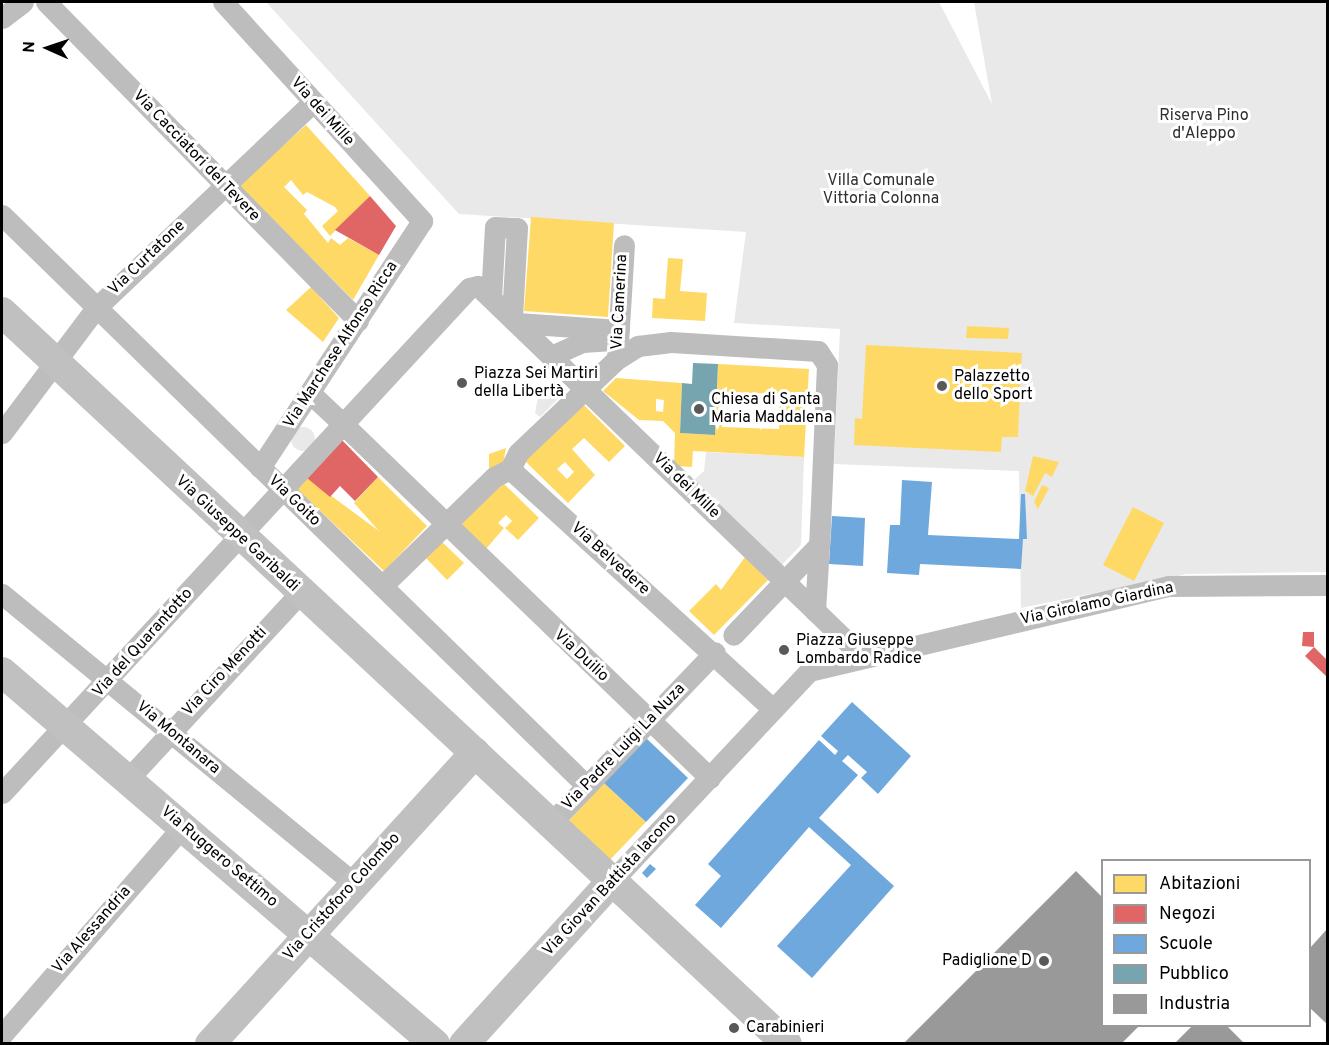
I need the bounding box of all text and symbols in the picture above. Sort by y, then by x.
north arrow [18,18,78,78]
text: N [20,41,40,53]
street label: Via dei Mille [286,74,358,150]
street label: Via Cacciatori del Tevere [128,86,264,226]
park label: Riserva Pino d'Aleppo [1159,106,1249,144]
park label: Villa Comunale Vittoria Colonna [823,171,939,209]
street label: Via Curtatone [105,217,189,299]
street label: Via Camerina [608,254,632,350]
street label: Via Marchese Alfonso Ricca [280,258,402,432]
place label: Piazza Sei Martiri della Libertà [474,364,598,402]
place label: Palazzetto dello Sport [954,367,1033,405]
marker: Piazza Sei Martiri della Libertà [455,376,469,390]
marker: Palazzetto dello Sport [935,379,949,393]
place label: Chiesa di Santa Maria Maddalena [711,390,832,428]
marker: Chiesa di Santa Maria Maddalena [692,402,706,416]
street label: Via dei Mille [648,449,724,523]
street label: Via Goito [264,471,324,531]
street label: Via Giuseppe Garibaldi [171,472,303,596]
street label: Via Belvedere [567,519,653,599]
street label: Via Girolamo Giardina [1019,578,1175,630]
street label: Via del Quarantotto [89,584,197,702]
street label: Via Ciro Menotti [179,623,271,721]
street label: Via Duilio [550,626,612,686]
place label: Piazza Giuseppe Lombardo Radice [796,631,922,669]
marker: Piazza Giuseppe Lombardo Radice [777,643,791,657]
street label: Via Padre Luigi La Nuza [558,680,690,814]
street label: Via Montanara [132,697,224,779]
street label: Via Ruggero Settimo [156,802,282,912]
street label: Via Giovan Battista Iacono [539,810,681,960]
street label: Via Cristoforo Colombo [279,829,405,965]
legend [1101,859,1311,1027]
text: Abitazioni [1159,873,1240,896]
street label: Via Alessandria [49,882,135,978]
text: Negozi [1159,903,1215,926]
text: Scuole [1159,933,1213,956]
place label: Padiglione D [942,951,1032,971]
marker: Padiglione D [1037,954,1051,968]
text: Pubblico [1159,963,1229,986]
text: Industria [1159,993,1230,1016]
place label: Carabinieri [746,1018,824,1038]
marker: Carabinieri [727,1021,741,1035]

